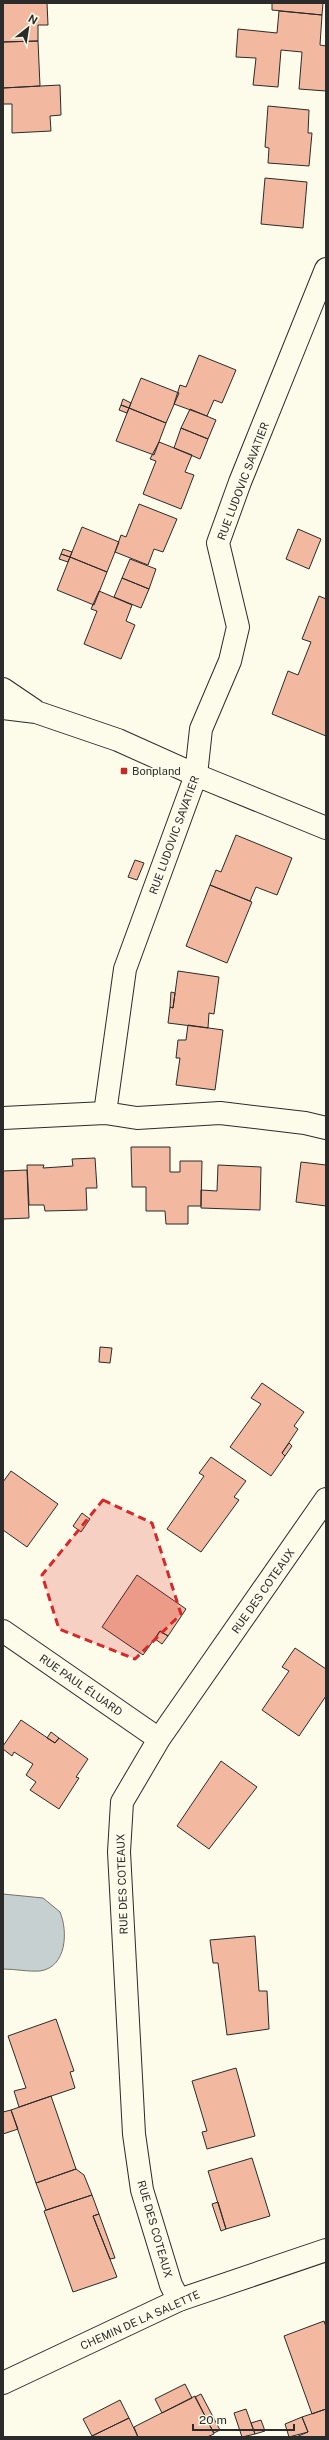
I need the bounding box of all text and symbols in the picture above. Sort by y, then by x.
north arrow [8,8,48,48]
text: N [26,12,40,27]
street label: RUE LUDOVIC SAVATIER [215,420,271,542]
place label: Bonpland [132,765,181,777]
marker: Bonpland [119,766,129,776]
street label: RUE LUDOVIC SAVATIER [147,774,201,896]
street label: RUE DES COTEAUX [229,1546,297,1636]
street label: RUE PAUL ÉLUARD [37,1651,126,1718]
street label: RUE DES COTEAUX [114,1833,130,1935]
street label: RUE DES COTEAUX [135,2179,175,2279]
street label: CHEMIN DE LA SALETTE [78,2288,202,2352]
scale bar [193,2406,294,2432]
text: 20 m [199,2413,227,2427]

